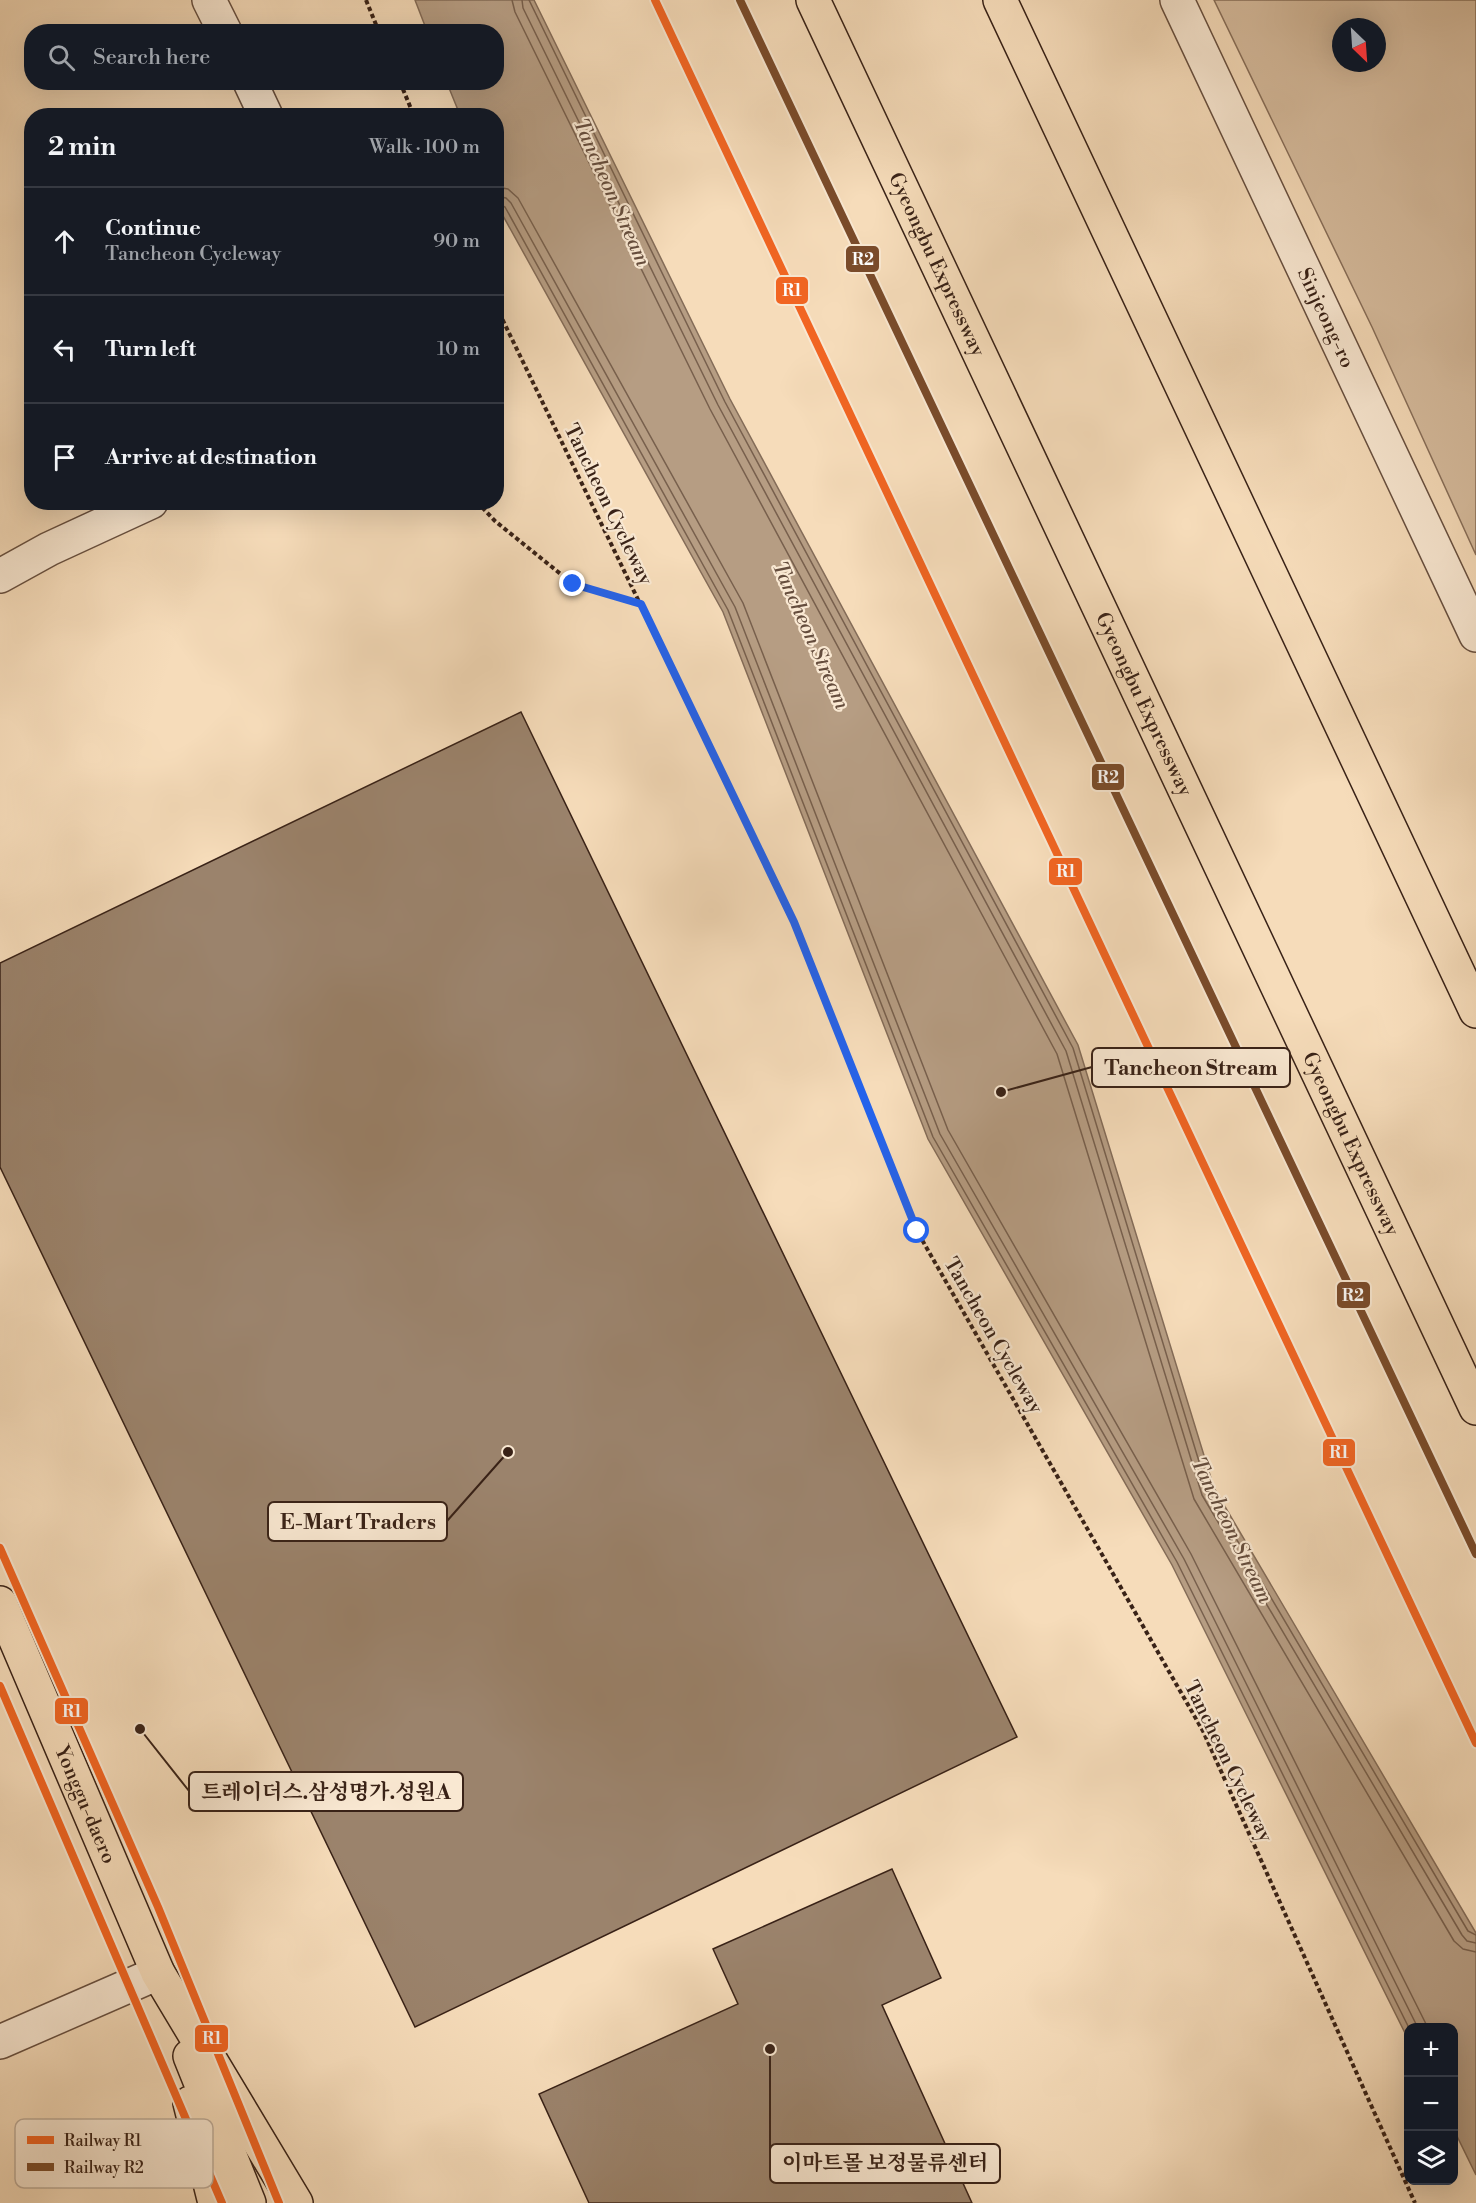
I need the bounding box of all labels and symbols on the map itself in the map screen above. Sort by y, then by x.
north arrow [1332,18,1386,72]
water label: Tancheon Stream [567,114,656,271]
street label: Gyeongbu Expressway [882,169,990,361]
line badge: R2 [845,245,880,273]
text: R2 [852,250,874,270]
street label: Sinjeong-ro [1291,264,1359,372]
line badge: R1 [775,276,809,305]
text: R1 [782,281,802,301]
street label: Tancheon Cycleway [558,420,658,590]
water label: Tancheon Stream [766,557,855,714]
route end [559,570,585,596]
street label: Gyeongbu Expressway [1089,609,1197,801]
line badge: R2 [1091,763,1125,791]
text: R2 [1097,768,1119,788]
line badge: R1 [1048,857,1083,886]
text: R1 [1056,862,1076,882]
callout: Tancheon Stream [1092,1048,1290,1087]
street label: Gyeongbu Expressway [1296,1048,1404,1240]
text: Tancheon Stream [1104,1056,1278,1082]
route start [903,1217,929,1243]
street label: Tancheon Cycleway [938,1253,1048,1419]
line badge: R2 [1336,1281,1371,1309]
text: R2 [1342,1286,1364,1306]
line badge: R1 [1322,1438,1356,1467]
text: R1 [1329,1443,1349,1463]
water label: Tancheon Stream [1184,1453,1278,1609]
callout: E-Mart Traders [268,1502,447,1541]
text: E-Mart Traders [280,1510,436,1536]
street label: Tancheon Cycleway [1178,1677,1278,1847]
line badge: R1 [54,1697,89,1725]
text: R1 [62,1702,82,1722]
street label: Yonggu-daero [48,1741,121,1868]
callout: 트레이더스.삼성명가.성원A [189,1772,463,1811]
text: 트레이더스.삼성명가.성원A [201,1780,452,1806]
line badge: R1 [194,2024,229,2053]
text: R1 [202,2029,222,2049]
legend [15,2119,213,2188]
text: Railway R1 [64,2131,142,2151]
callout: 이마트몰 보정물류센터 [770,2144,1000,2183]
text: 이마트몰 보정물류센터 [782,2151,988,2177]
text: Railway R2 [64,2158,144,2178]

